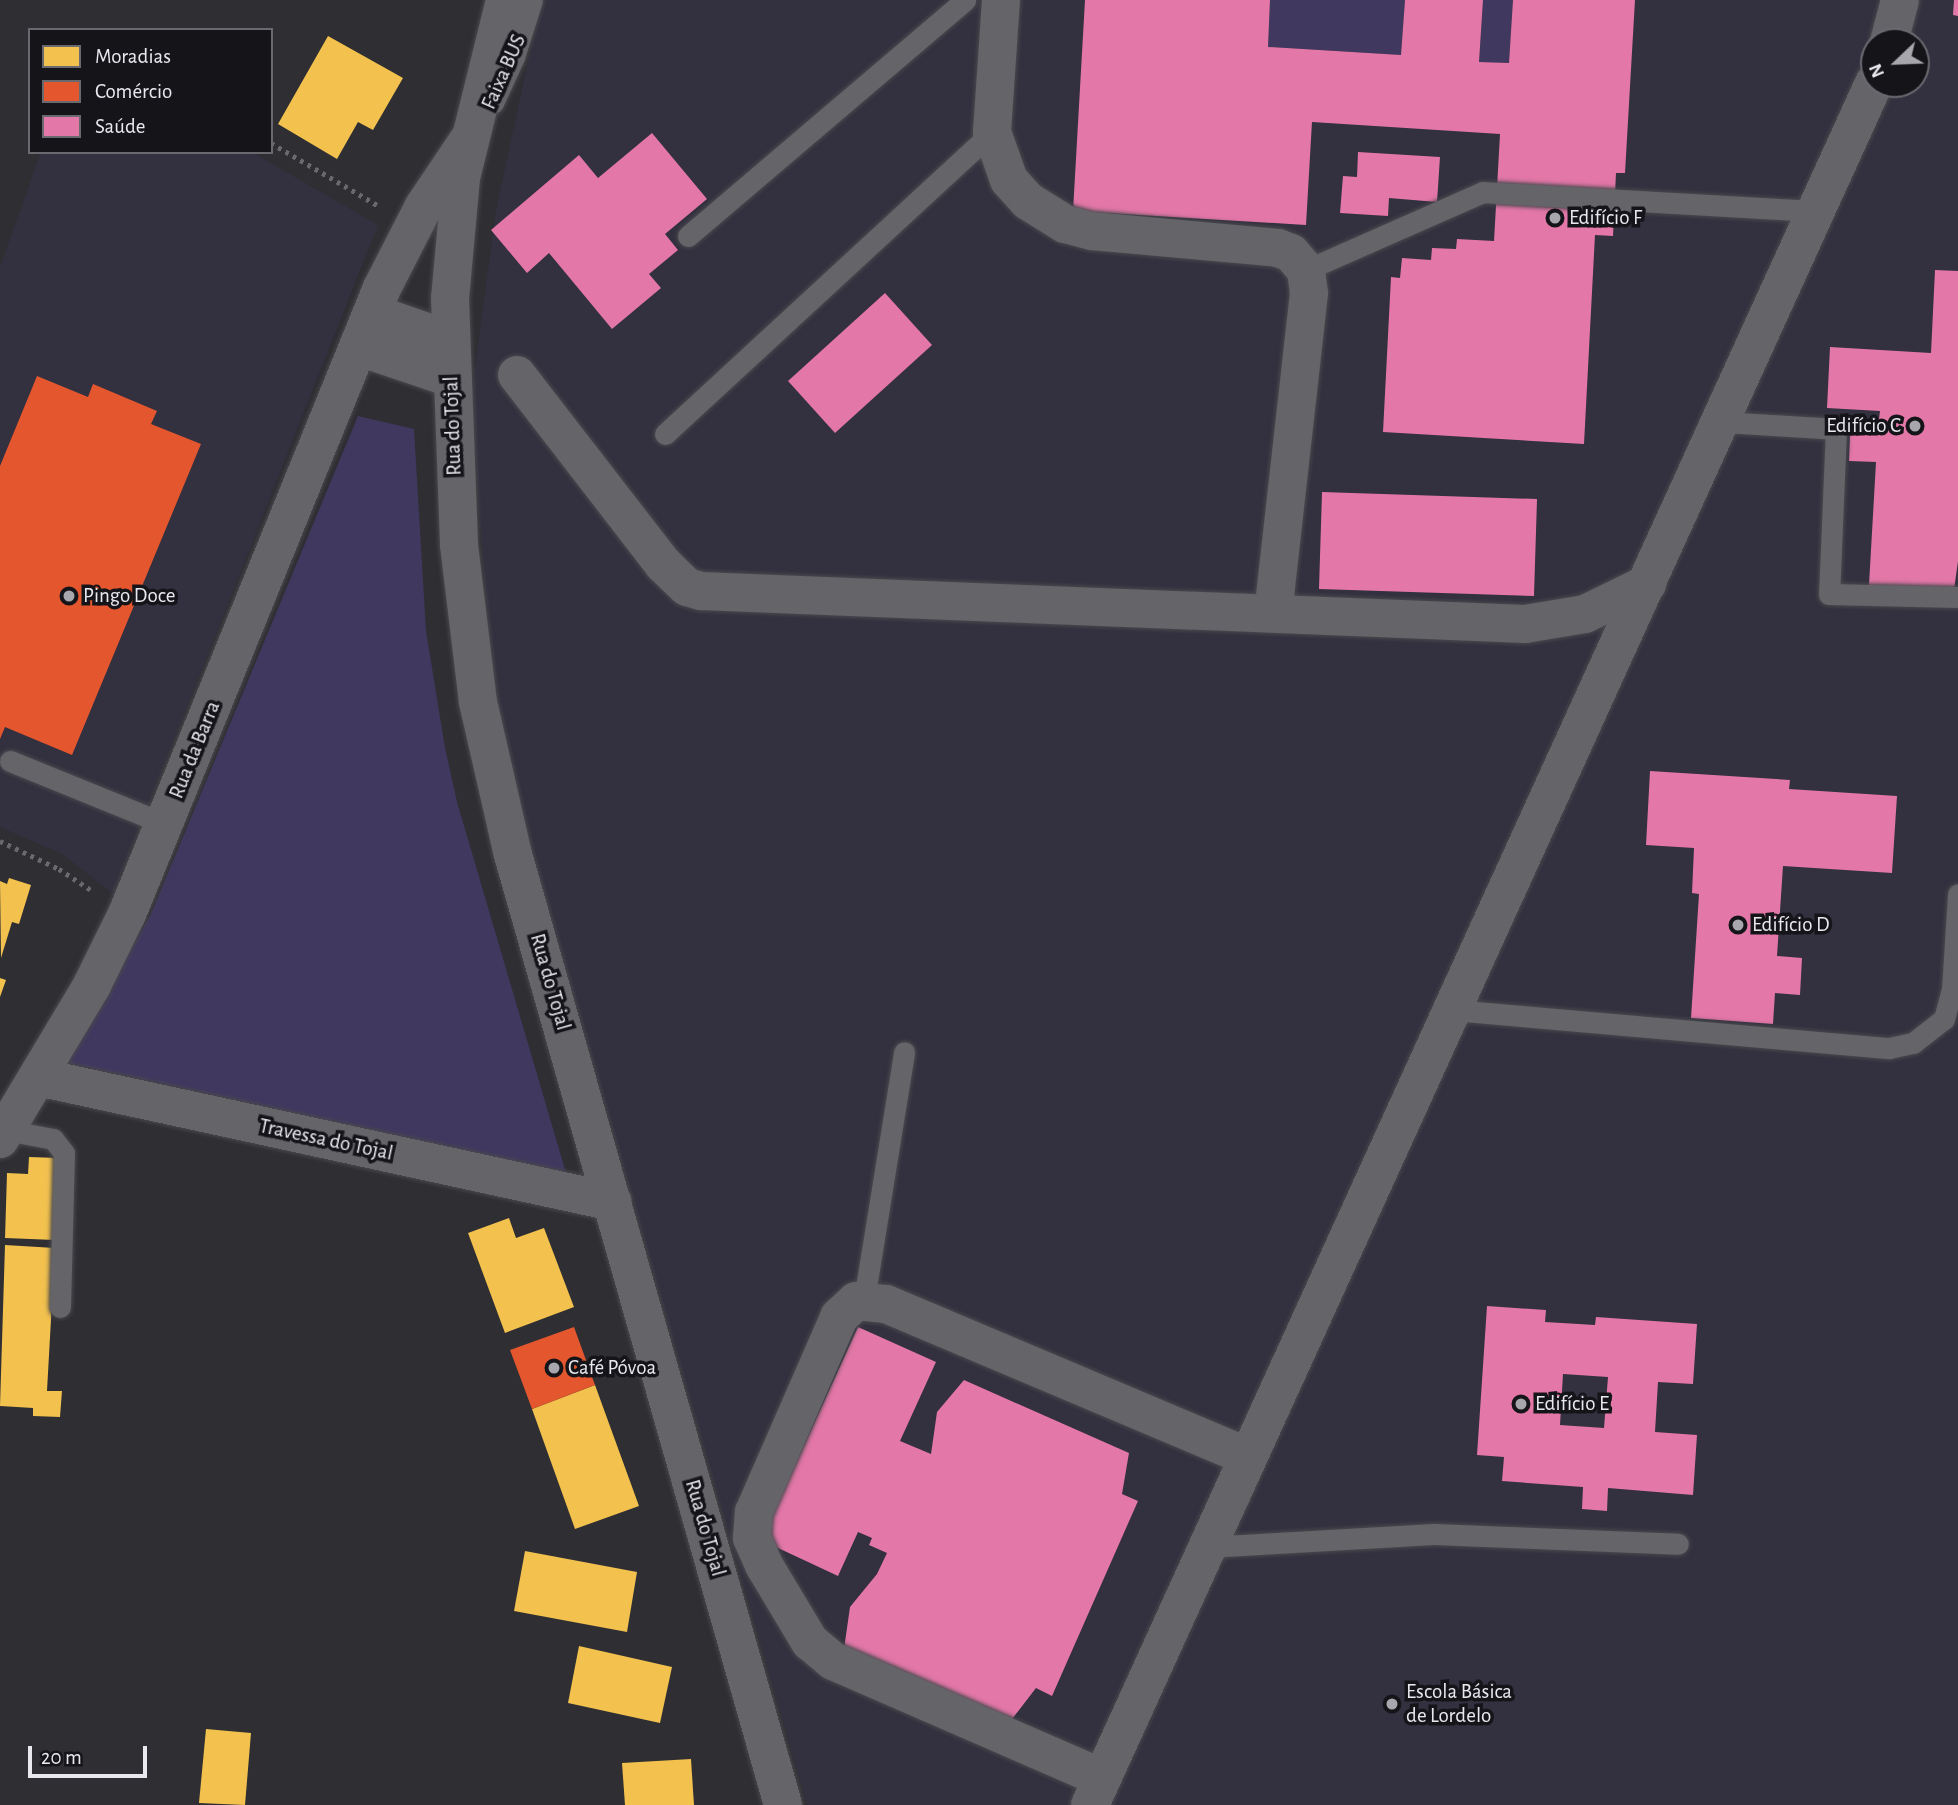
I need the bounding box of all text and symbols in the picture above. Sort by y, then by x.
legend [28,28,273,154]
north arrow [1860,28,1930,98]
street label: Faixa BUS [476,31,532,113]
text: Moradias [95,46,171,67]
text: N [1866,61,1888,80]
text: Comércio [95,81,172,102]
text: Saúde [95,116,145,137]
place label: Edifício F [1569,205,1642,231]
marker: Edifício F [1547,210,1563,226]
street label: Rua do Tojal [439,376,467,476]
place label: Edifício C [1826,413,1901,439]
marker: Edifício C [1907,418,1923,434]
place label: Pingo Doce [83,583,175,609]
marker: Pingo Doce [61,588,77,604]
street label: Rua da Barra [164,698,226,802]
place label: Edifício D [1752,912,1829,938]
marker: Edifício D [1730,917,1746,933]
street label: Rua do Tojal [524,931,576,1033]
street label: Travessa do Tojal [257,1114,395,1166]
place label: Café Póvoa [568,1355,656,1381]
marker: Café Póvoa [546,1360,562,1376]
place label: Edifício E [1535,1391,1609,1417]
marker: Edifício E [1513,1396,1529,1412]
street label: Rua do Tojal [679,1477,731,1579]
place label: Escola Básica de Lordelo [1406,1679,1512,1729]
marker: Escola Básica de Lordelo [1384,1696,1400,1712]
scale bar [32,1731,150,1775]
text: 20 m [41,1747,82,1768]

